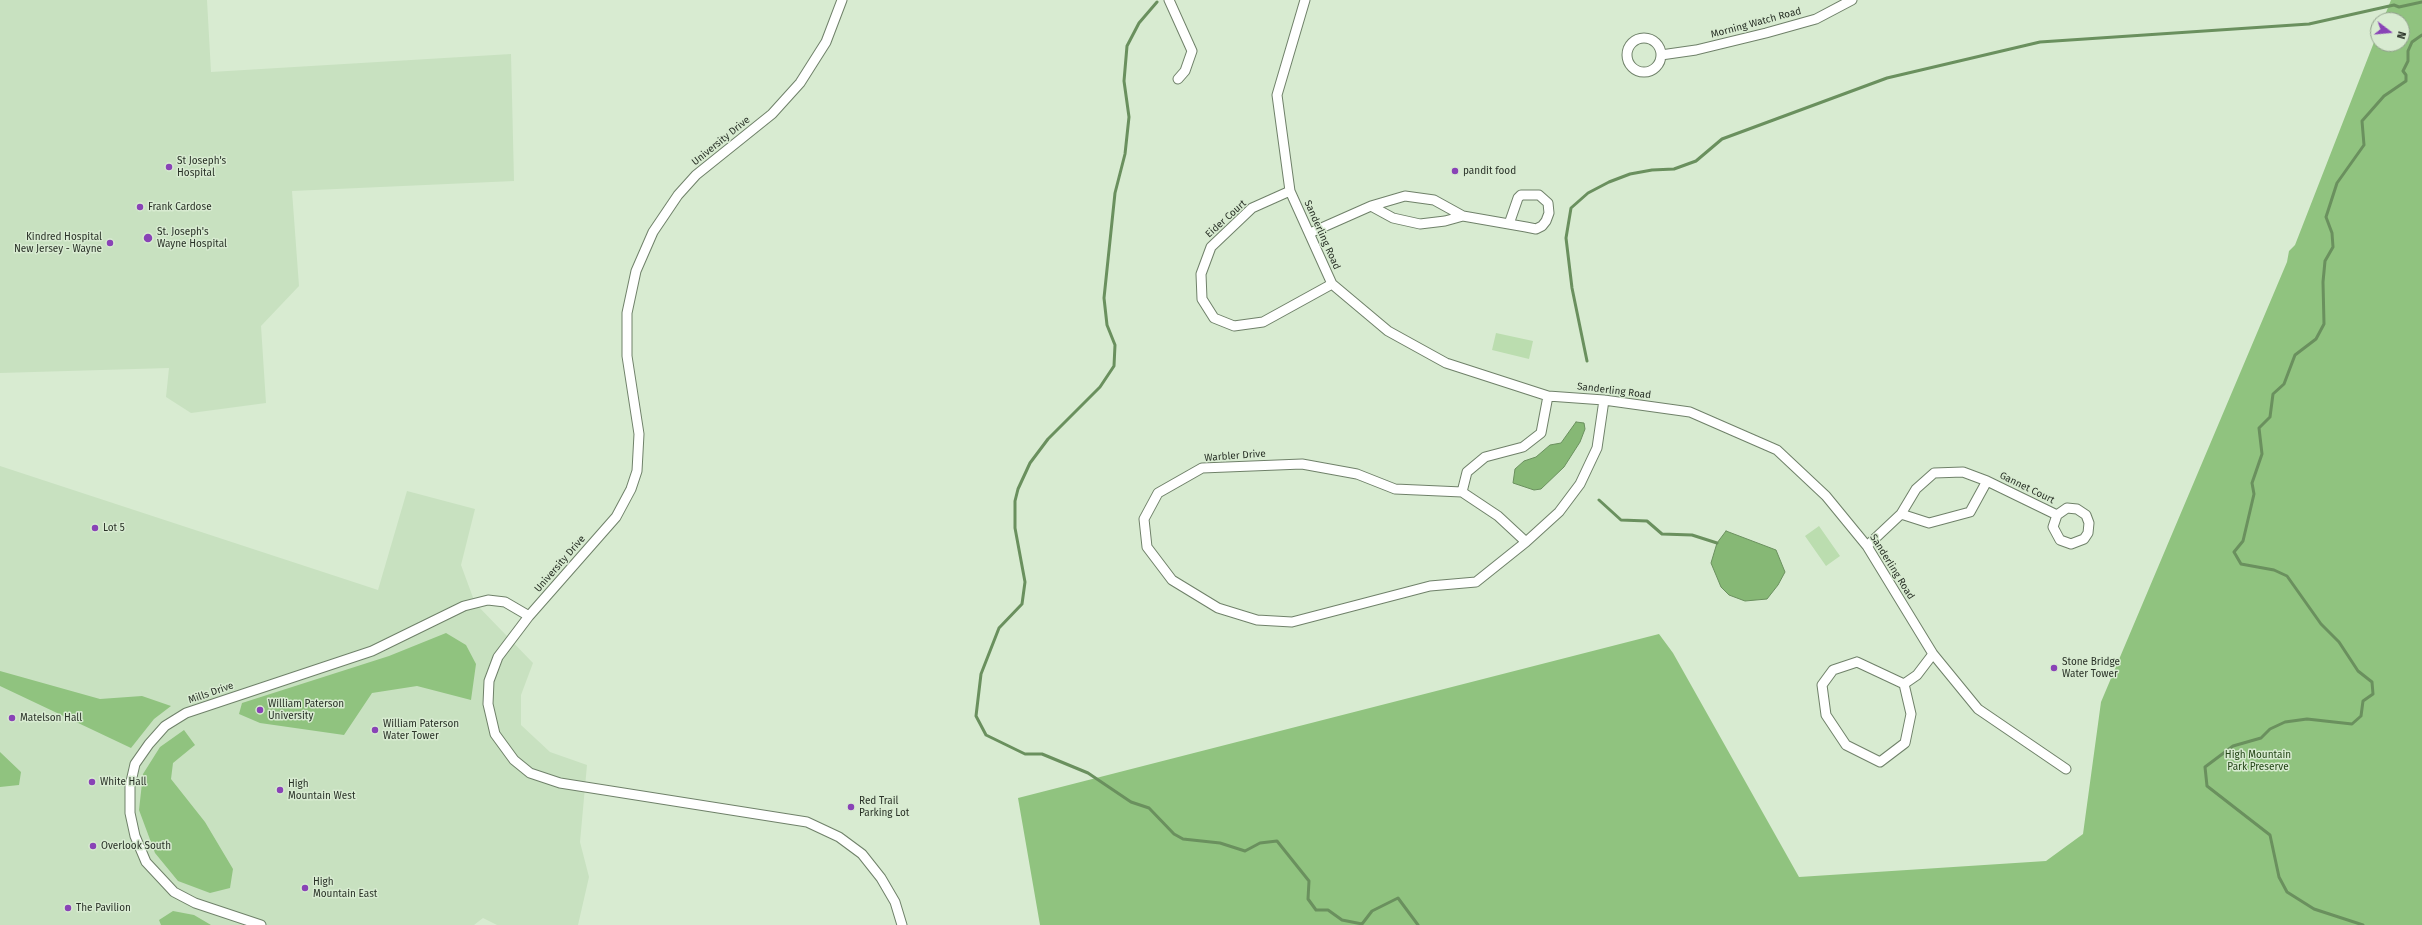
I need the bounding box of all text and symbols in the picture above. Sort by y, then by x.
street label: Morning Watch Road [1709,5,1803,41]
north arrow [2370,12,2410,52]
text: N [2394,30,2408,40]
street label: University Drive [689,114,753,168]
place label: St Joseph's Hospital [177,155,226,178]
marker: St Joseph's Hospital [164,162,174,172]
place label: pandit food [1463,165,1516,177]
marker: pandit food [1450,166,1460,176]
street label: Eider Court [1203,198,1249,240]
street label: Sanderling Road [1301,199,1343,271]
place label: Frank Cardose [148,201,212,213]
marker: Frank Cardose [135,202,145,212]
place label: St. Joseph's Wayne Hospital [157,226,227,250]
place label: Kindred Hospital New Jersey - Wayne [14,231,102,254]
marker: St. Joseph's Wayne Hospital [142,232,154,244]
marker: Kindred Hospital New Jersey - Wayne [105,238,115,248]
street label: Sanderling Road [1576,381,1652,401]
street label: Warbler Drive [1204,448,1266,464]
street label: Gannet Court [1998,470,2056,506]
place label: Lot 5 [103,522,125,534]
marker: Lot 5 [90,523,100,533]
street label: Sanderling Road [1867,532,1917,602]
street label: University Drive [532,533,588,595]
place label: Stone Bridge Water Tower [2062,656,2120,680]
marker: Stone Bridge Water Tower [2049,663,2059,673]
street label: Mills Drive [187,680,235,706]
place label: William Paterson University [268,698,344,722]
marker: William Paterson University [255,705,265,715]
place label: Matelson Hall [20,712,82,724]
marker: Matelson Hall [7,713,17,723]
place label: William Paterson Water Tower [383,718,459,742]
marker: William Paterson Water Tower [370,725,380,735]
park label: High Mountain Park Preserve [2225,749,2291,772]
place label: White Hall [100,776,146,788]
marker: White Hall [87,777,97,787]
place label: High Mountain West [288,778,355,802]
marker: High Mountain West [275,785,285,795]
place label: Red Trail Parking Lot [859,795,909,818]
marker: Red Trail Parking Lot [846,802,856,812]
place label: Overlook South [101,840,171,852]
marker: Overlook South [88,841,98,851]
place label: High Mountain East [313,876,377,900]
marker: High Mountain East [300,883,310,893]
place label: The Pavilion [76,902,131,914]
marker: The Pavilion [63,903,73,913]

